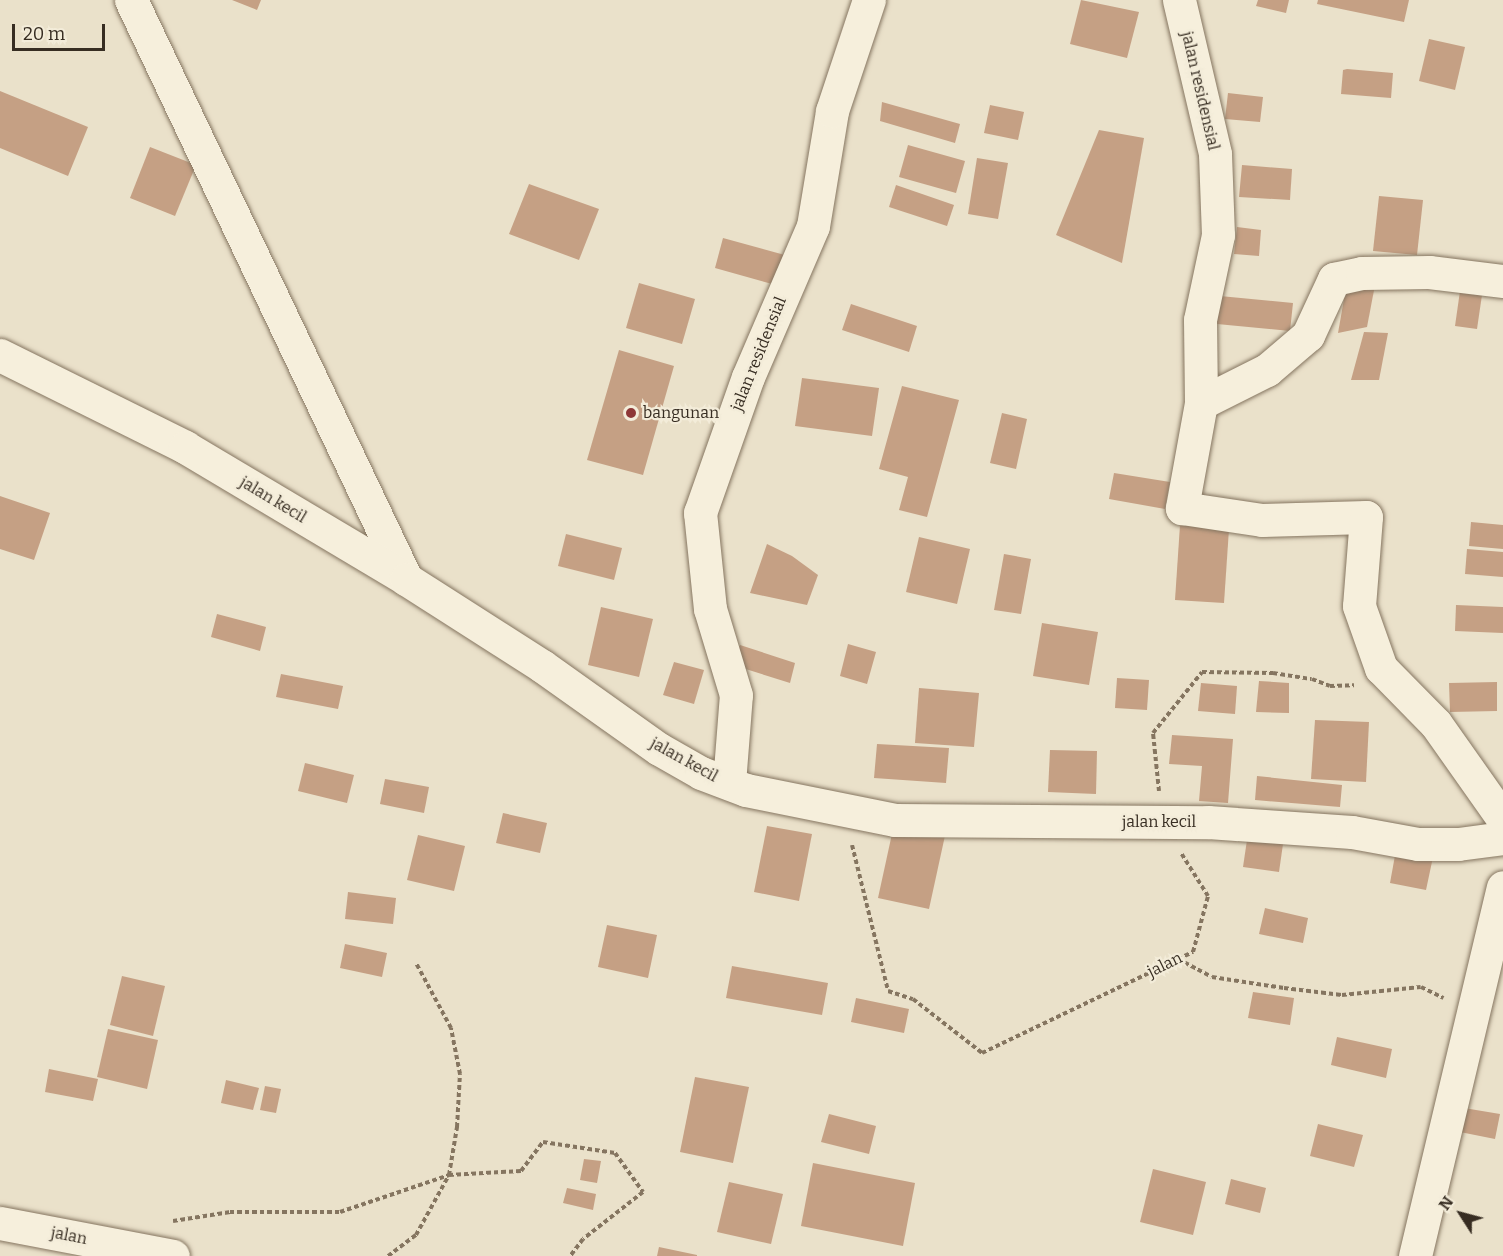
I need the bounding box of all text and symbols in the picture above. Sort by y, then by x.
scale bar [15,12,108,50]
text: 20 m [23,23,65,45]
street label: jalan residensial [1177,30,1223,152]
street label: jalan residensial [727,294,791,414]
place label: bangunan [643,403,719,423]
marker: bangunan [624,406,638,420]
street label: jalan kecil [236,473,310,527]
street label: jalan kecil [647,734,721,786]
street label: jalan kecil [1122,812,1196,832]
street label: jalan [1144,948,1186,982]
north arrow [1431,1184,1491,1244]
text: N [1435,1193,1457,1214]
street label: jalan [49,1223,89,1249]

